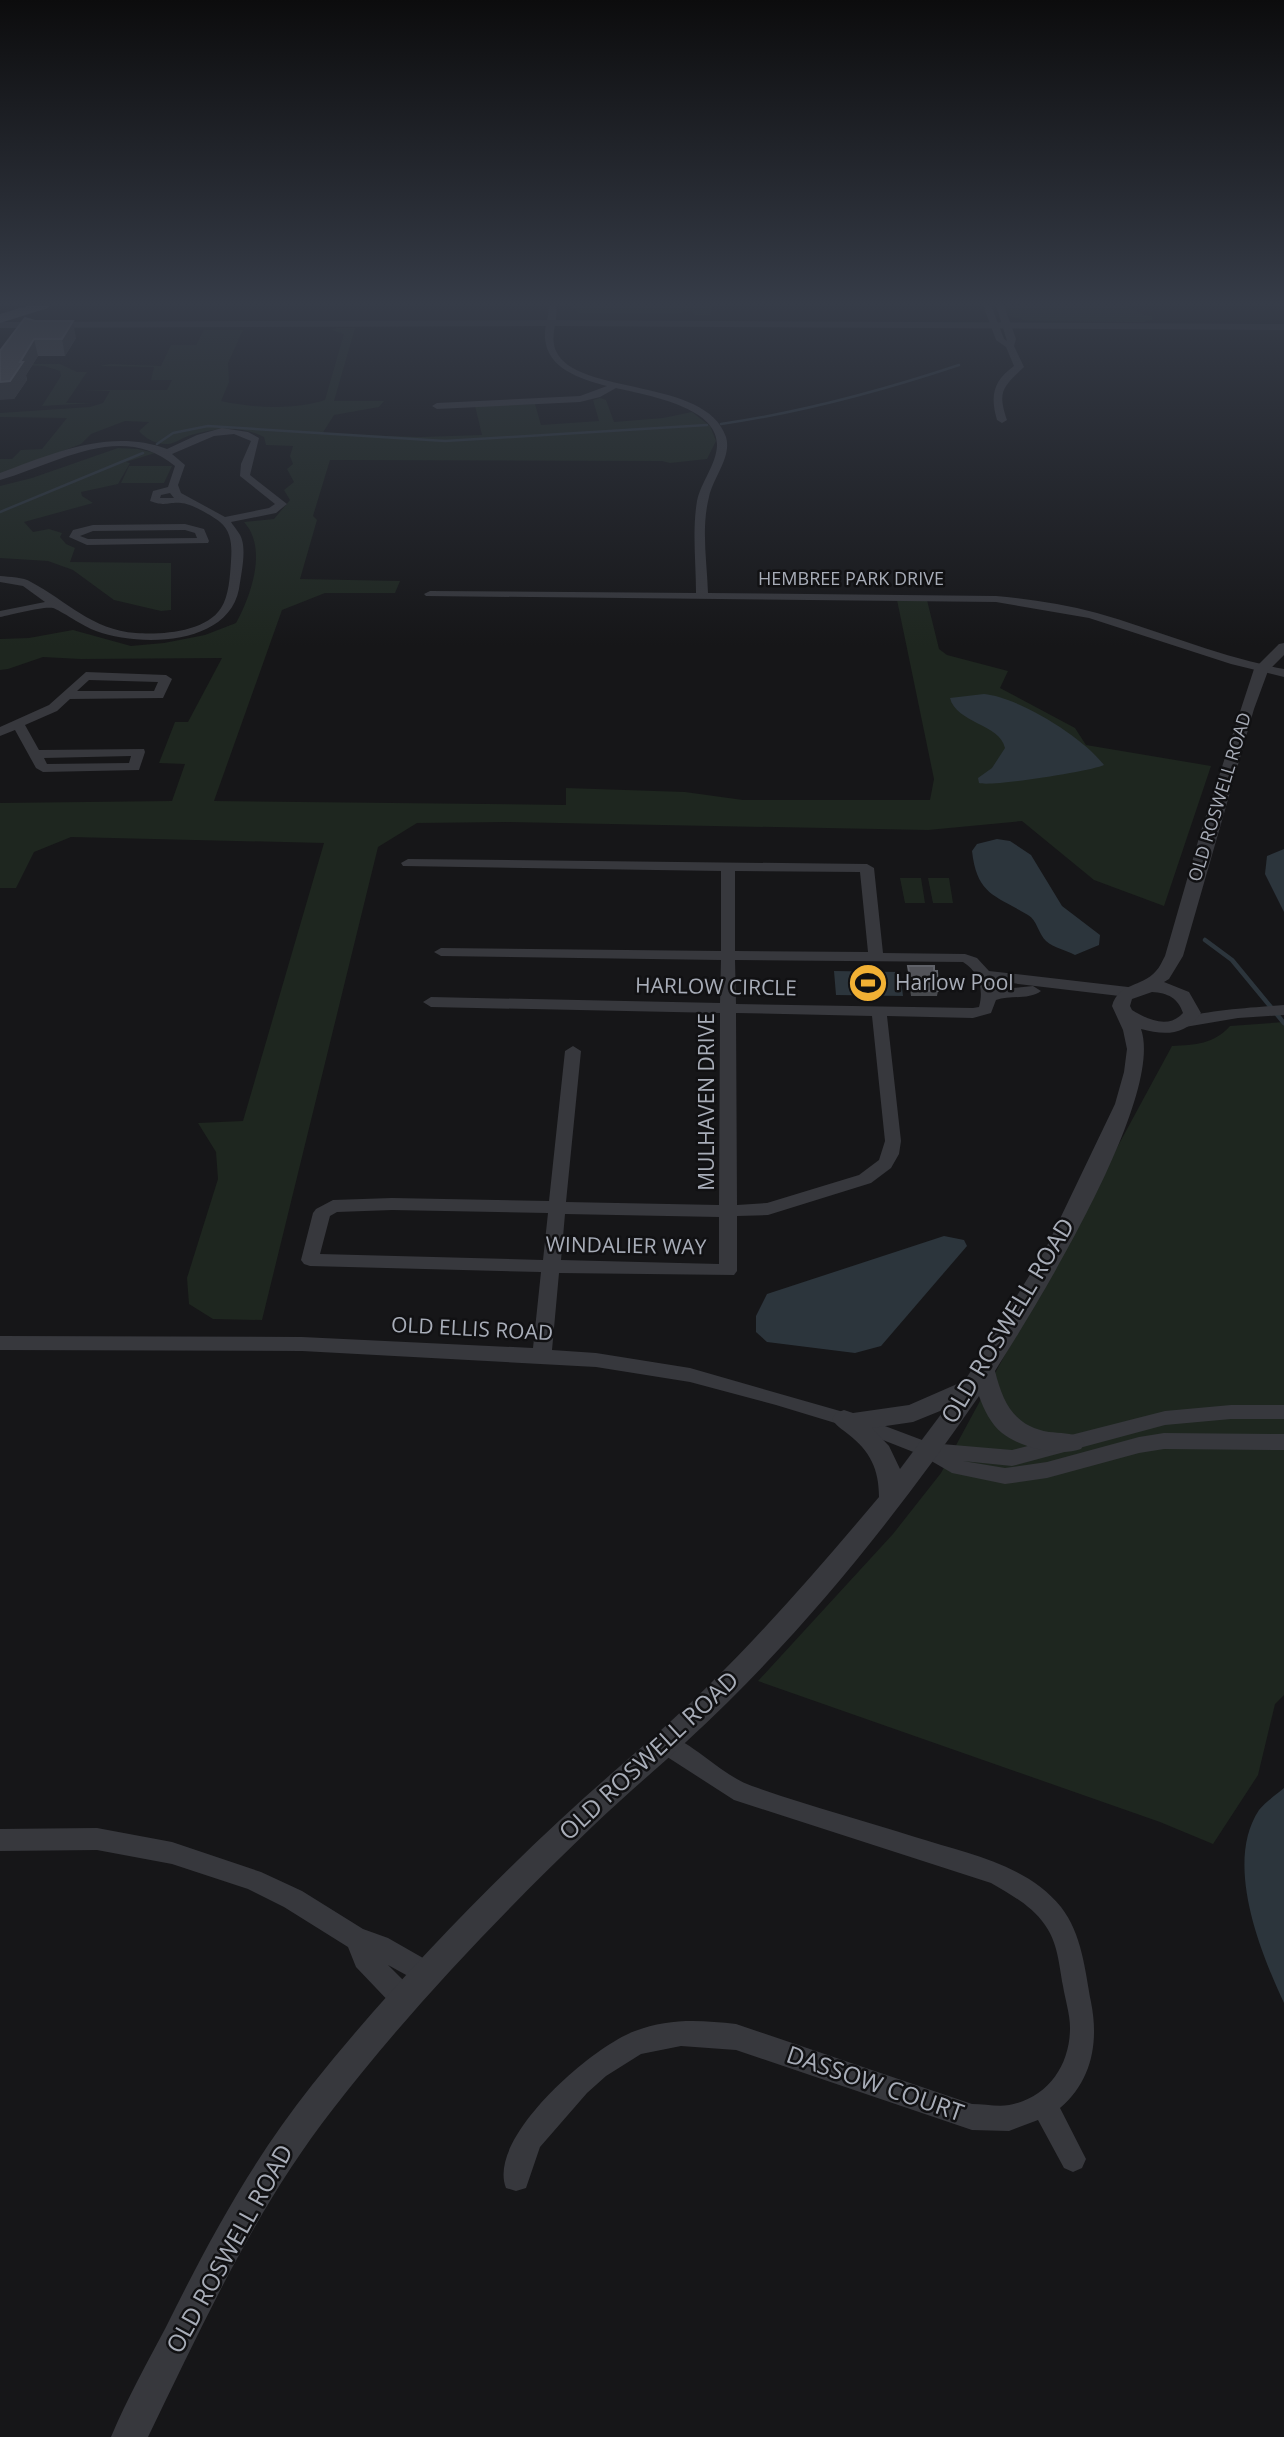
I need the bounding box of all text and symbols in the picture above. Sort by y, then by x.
street label: HEMBREE PARK DRIVE [758,566,944,590]
street label: OLD ROSWELL ROAD [1182,709,1256,884]
sports icon: Harlow Pool [847,962,889,1004]
place label: Harlow Pool [895,968,1014,996]
street label: HARLOW CIRCLE [635,971,797,1001]
street label: MULHAVEN DRIVE [692,1013,720,1191]
street label: OLD ROSWELL ROAD [932,1211,1081,1429]
street label: WINDALIER WAY [545,1230,707,1260]
street label: OLD ELLIS ROAD [390,1310,554,1346]
street label: OLD ROSWELL ROAD [551,1663,745,1847]
street label: DASSOW COURT [783,2037,968,2128]
street label: OLD ROSWELL ROAD [157,2138,300,2359]

